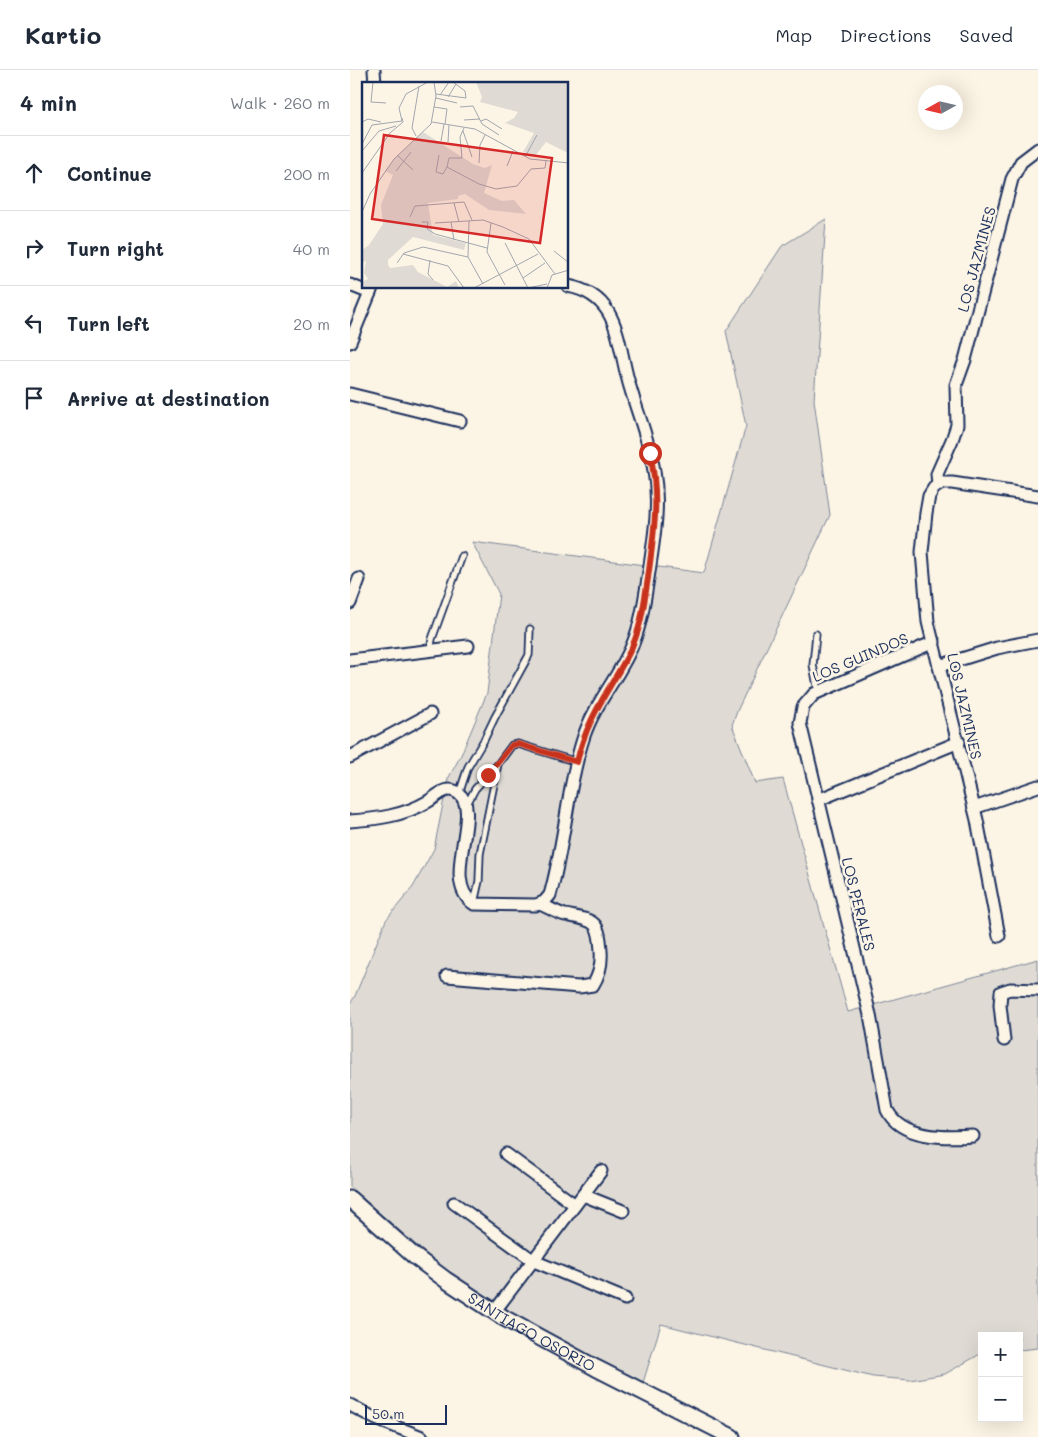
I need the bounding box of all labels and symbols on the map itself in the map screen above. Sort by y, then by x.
inset map [362,82,569,289]
north arrow [918,85,963,130]
street label: LOS JAZMINES [952,204,1000,314]
route start [639,442,662,465]
street label: LOS GUINDOS [809,628,911,686]
street label: LOS JAZMINES [943,651,987,761]
route end [477,764,500,787]
street label: LOS PERALES [838,855,880,953]
street label: SANTIAGO OSORIO [464,1287,599,1376]
scale bar [365,1402,448,1425]

